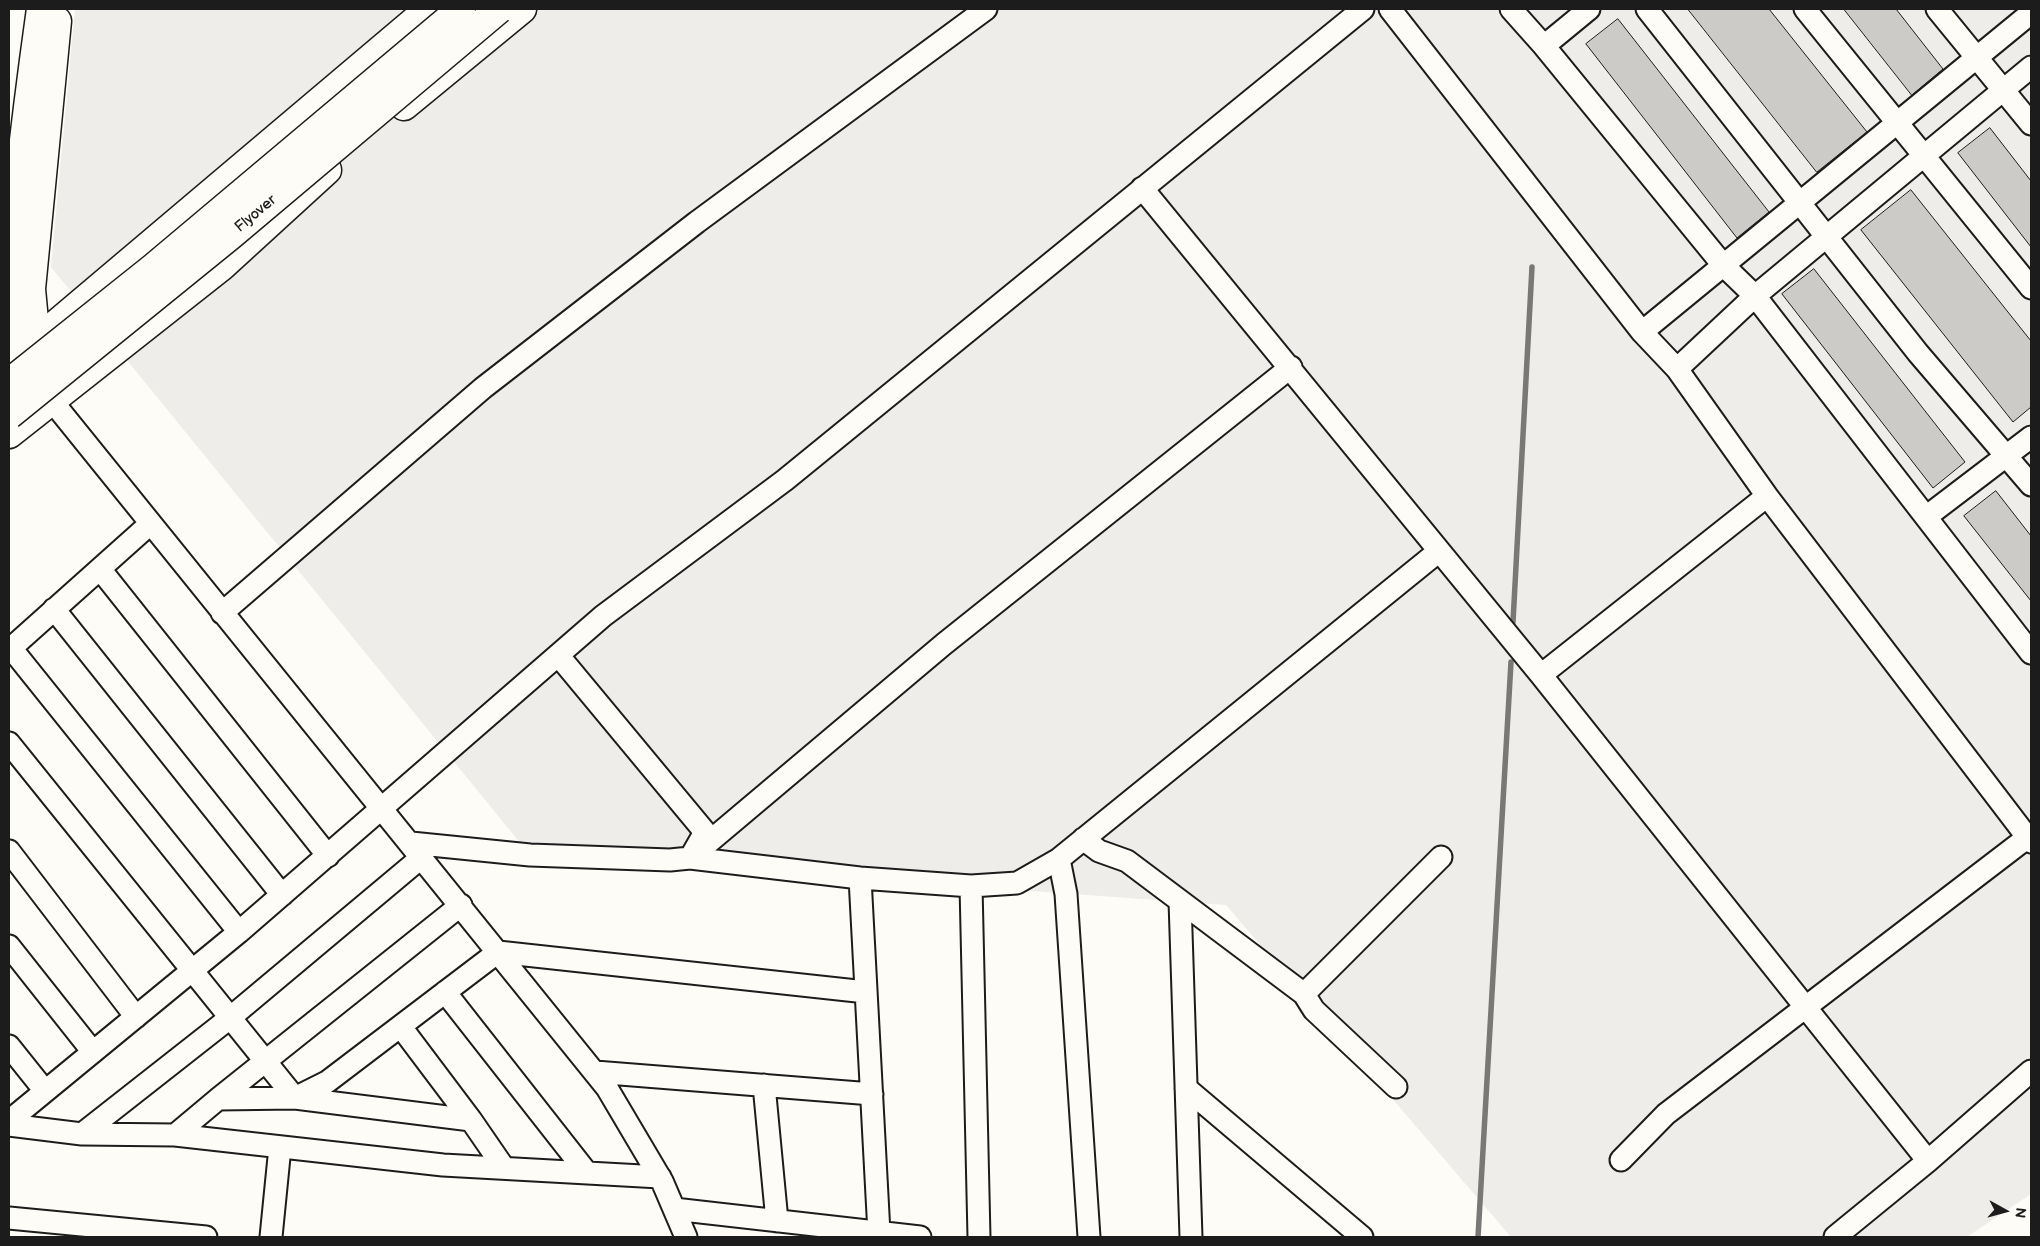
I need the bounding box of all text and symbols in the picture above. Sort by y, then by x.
street label: Flyover [232,192,280,236]
north arrow [1980,1186,2030,1236]
text: N [2011,1207,2029,1219]

